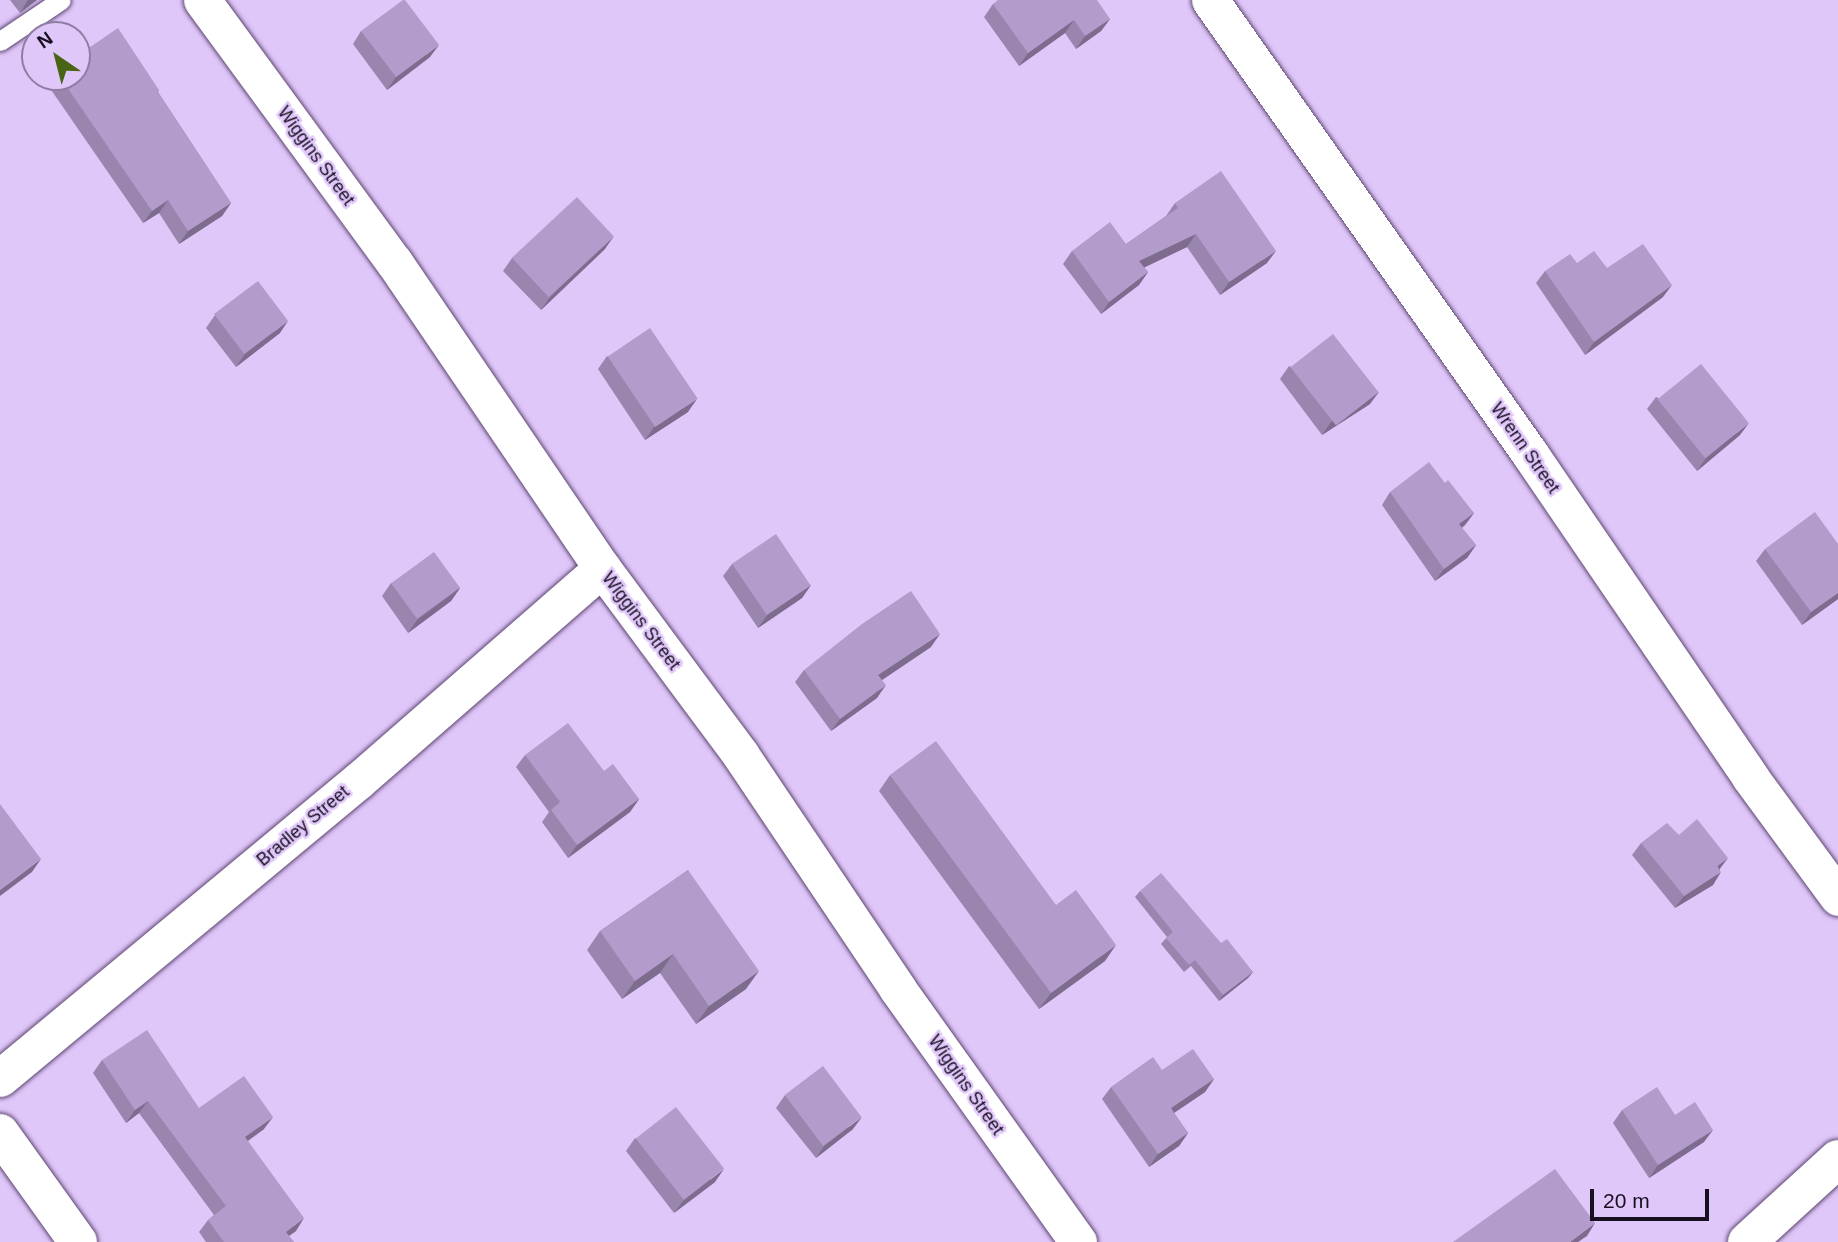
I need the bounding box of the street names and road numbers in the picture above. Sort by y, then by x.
street label: Wiggins Street [273,102,359,210]
street label: Wrenn Street [1486,399,1564,497]
street label: Wiggins Street [597,568,685,674]
street label: Bradley Street [252,781,354,871]
street label: Wiggins Street [924,1031,1008,1139]

